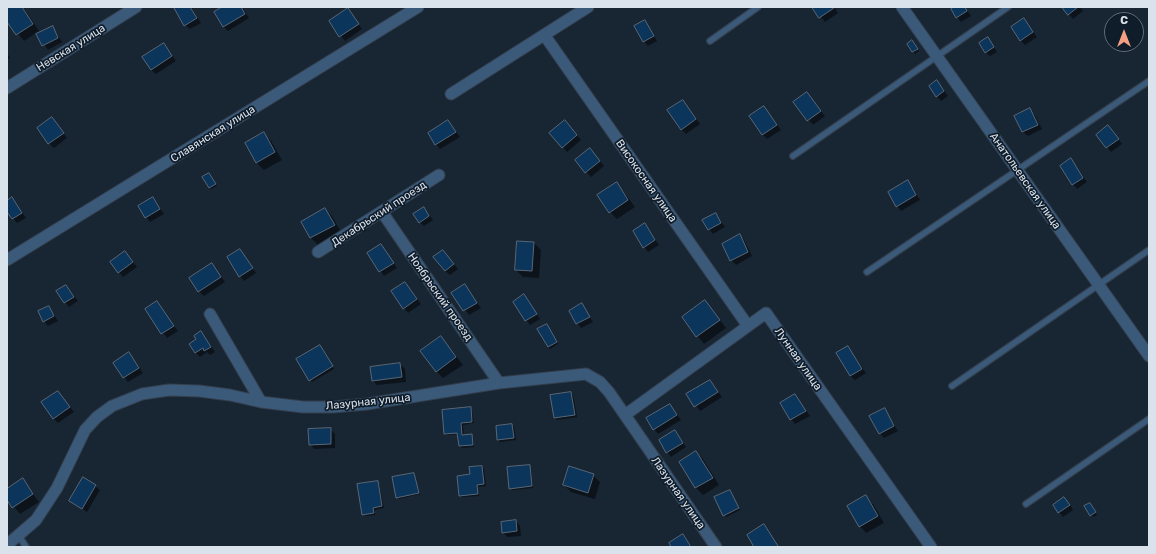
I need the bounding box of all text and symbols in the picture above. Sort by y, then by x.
north arrow [1104,12,1144,52]
text: С [1120,14,1128,27]
street label: Невская улица [34,22,108,74]
street label: Славянская улица [168,103,258,165]
street label: Анатольевская улица [987,130,1063,232]
street label: Високосная улица [613,137,679,225]
street label: Декабрьский проезд [329,178,429,250]
street label: Ноябрьский проезд [405,250,475,344]
street label: Лунная улица [771,325,825,393]
street label: Лазурная улица [325,391,411,413]
street label: Лазурная улица [648,454,708,532]

